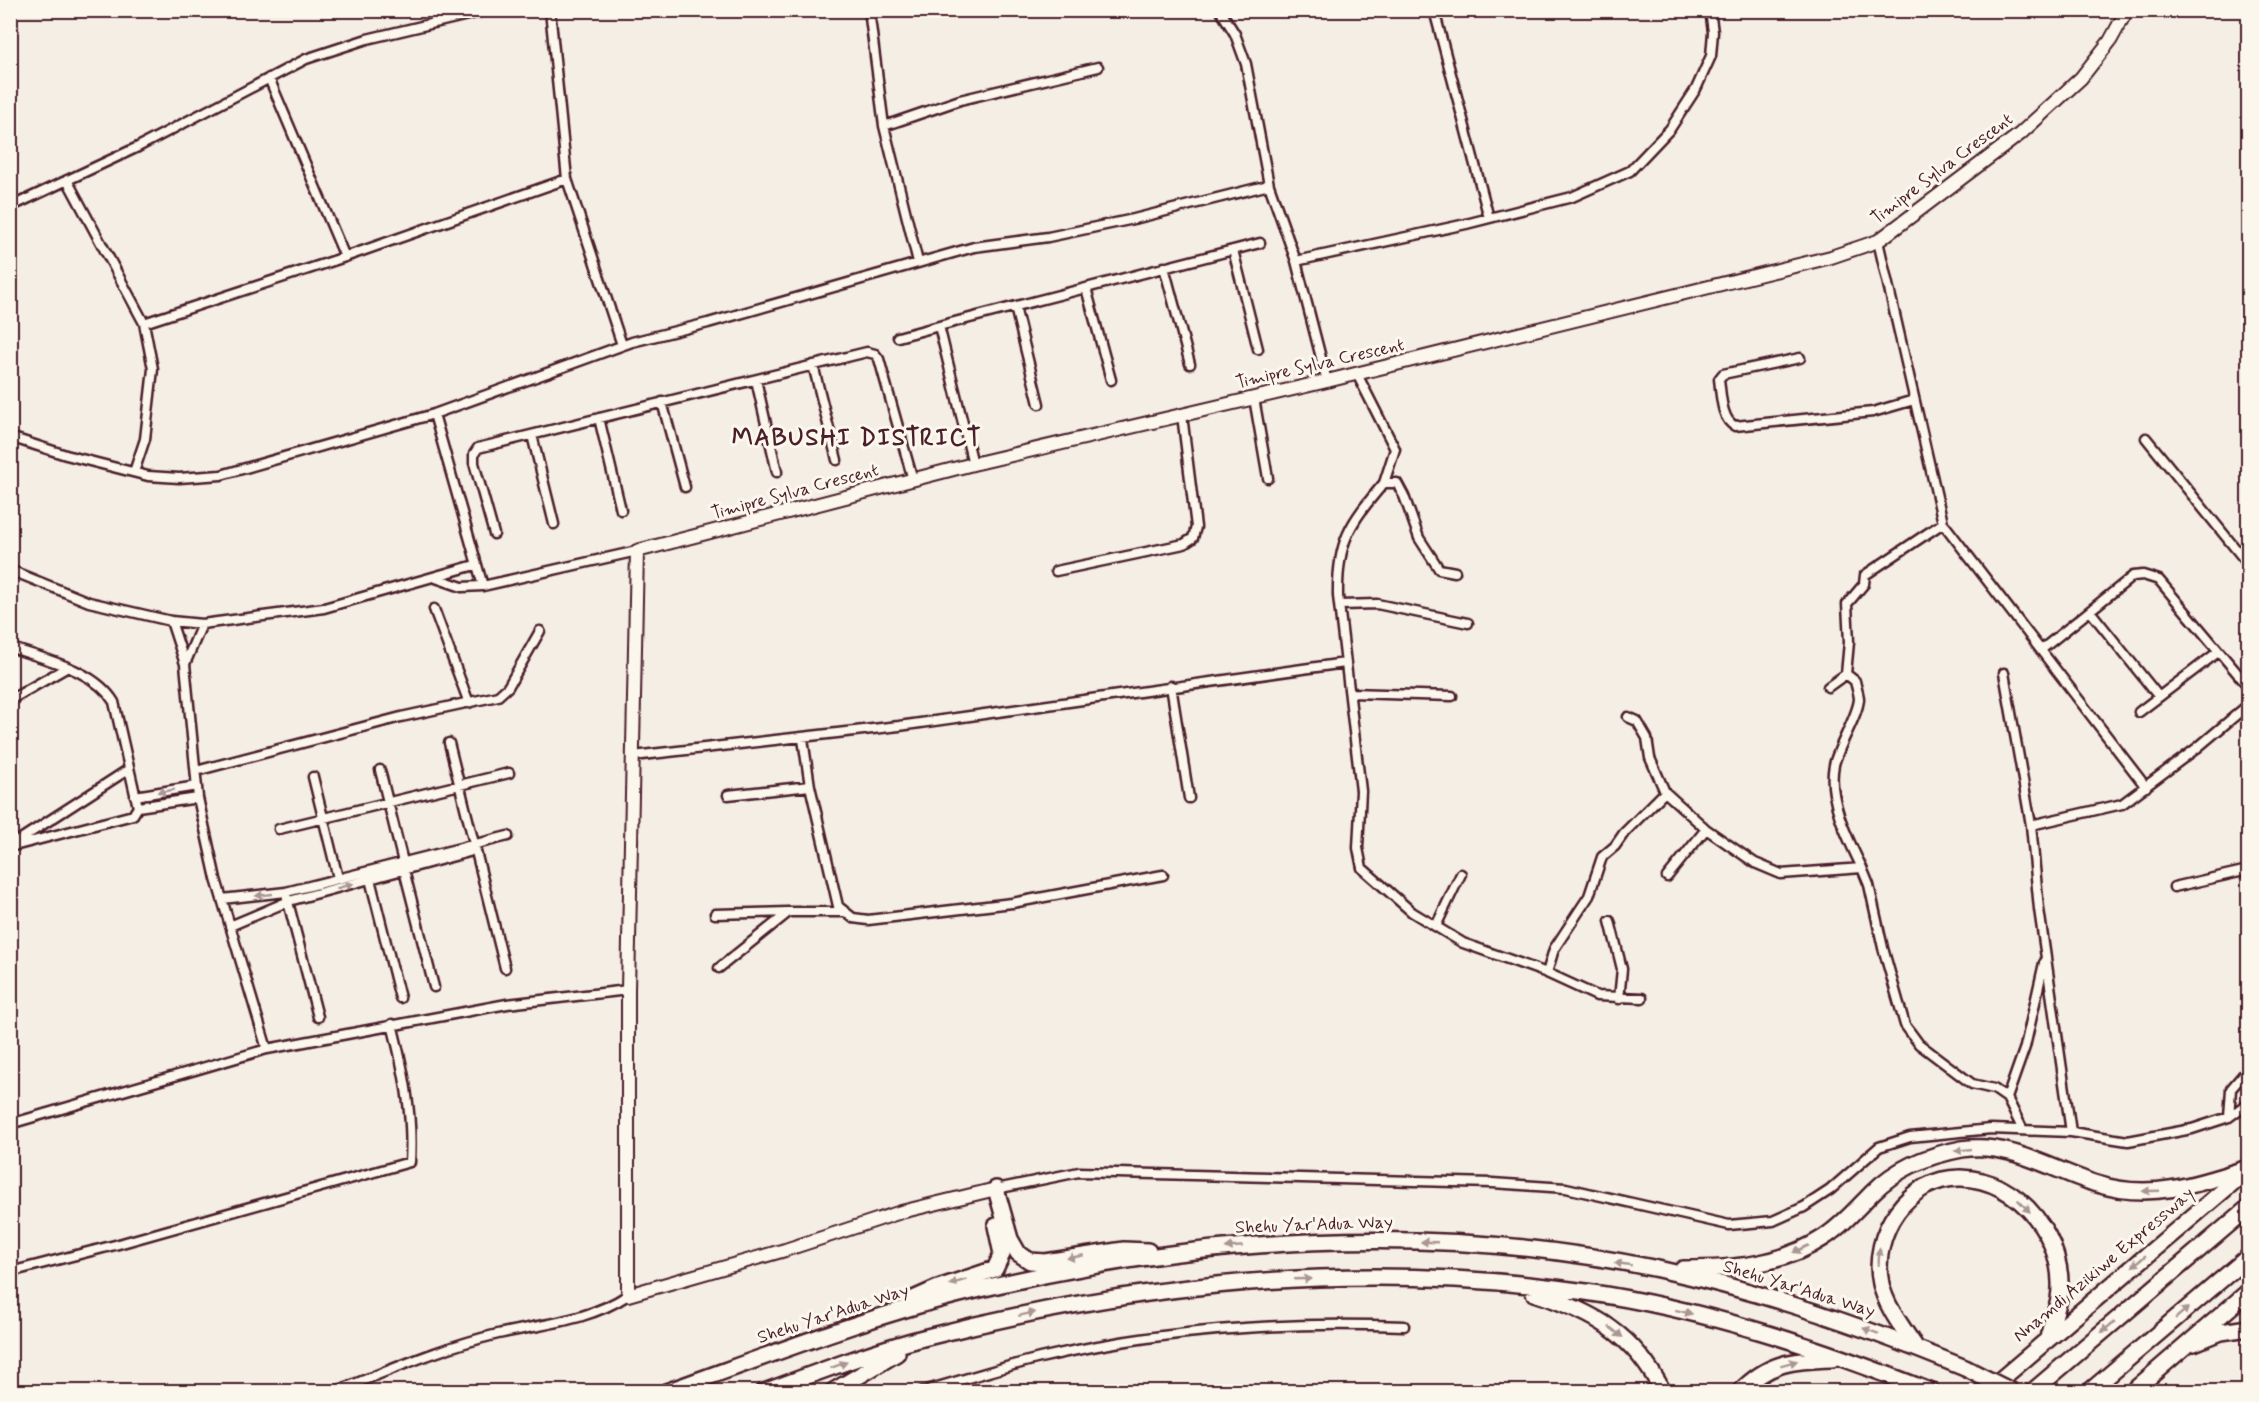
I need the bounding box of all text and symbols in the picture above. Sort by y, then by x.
street label: Timipre Sylva Crescent [1866,107,2018,230]
street label: Timipre Sylva Crescent [1233,333,1407,395]
district label: MABUSHI DISTRICT [732,423,982,454]
street label: Timipre Sylva Crescent [709,458,882,526]
one-way arrow [157,786,176,795]
one-way arrow [336,881,354,890]
one-way arrow [254,890,273,900]
one-way arrow [1954,1145,1973,1155]
street label: Nnamdi Azikiwe Expressway [2008,1182,2200,1348]
one-way arrow [2142,1187,2161,1196]
one-way arrow [2017,1198,2031,1212]
street label: Shehu Yar'Adua Way [1235,1210,1393,1240]
one-way arrow [1420,1238,1439,1247]
one-way arrow [1225,1242,1244,1252]
one-way arrow [1792,1245,1809,1254]
one-way arrow [1875,1247,1884,1266]
one-way arrow [1065,1253,1084,1262]
street label: Shehu Yar'Adua Way [1720,1254,1878,1324]
one-way arrow [2132,1254,2147,1267]
one-way arrow [1613,1259,1632,1268]
one-way arrow [1294,1274,1313,1284]
street label: Shehu Yar'Adua Way [754,1278,912,1350]
one-way arrow [949,1278,967,1287]
one-way arrow [2174,1307,2190,1320]
one-way arrow [1675,1308,1694,1317]
one-way arrow [1018,1309,1036,1319]
one-way arrow [2101,1320,2116,1333]
one-way arrow [1608,1325,1624,1338]
one-way arrow [1862,1326,1880,1336]
one-way arrow [1780,1357,1798,1367]
one-way arrow [830,1359,848,1369]

